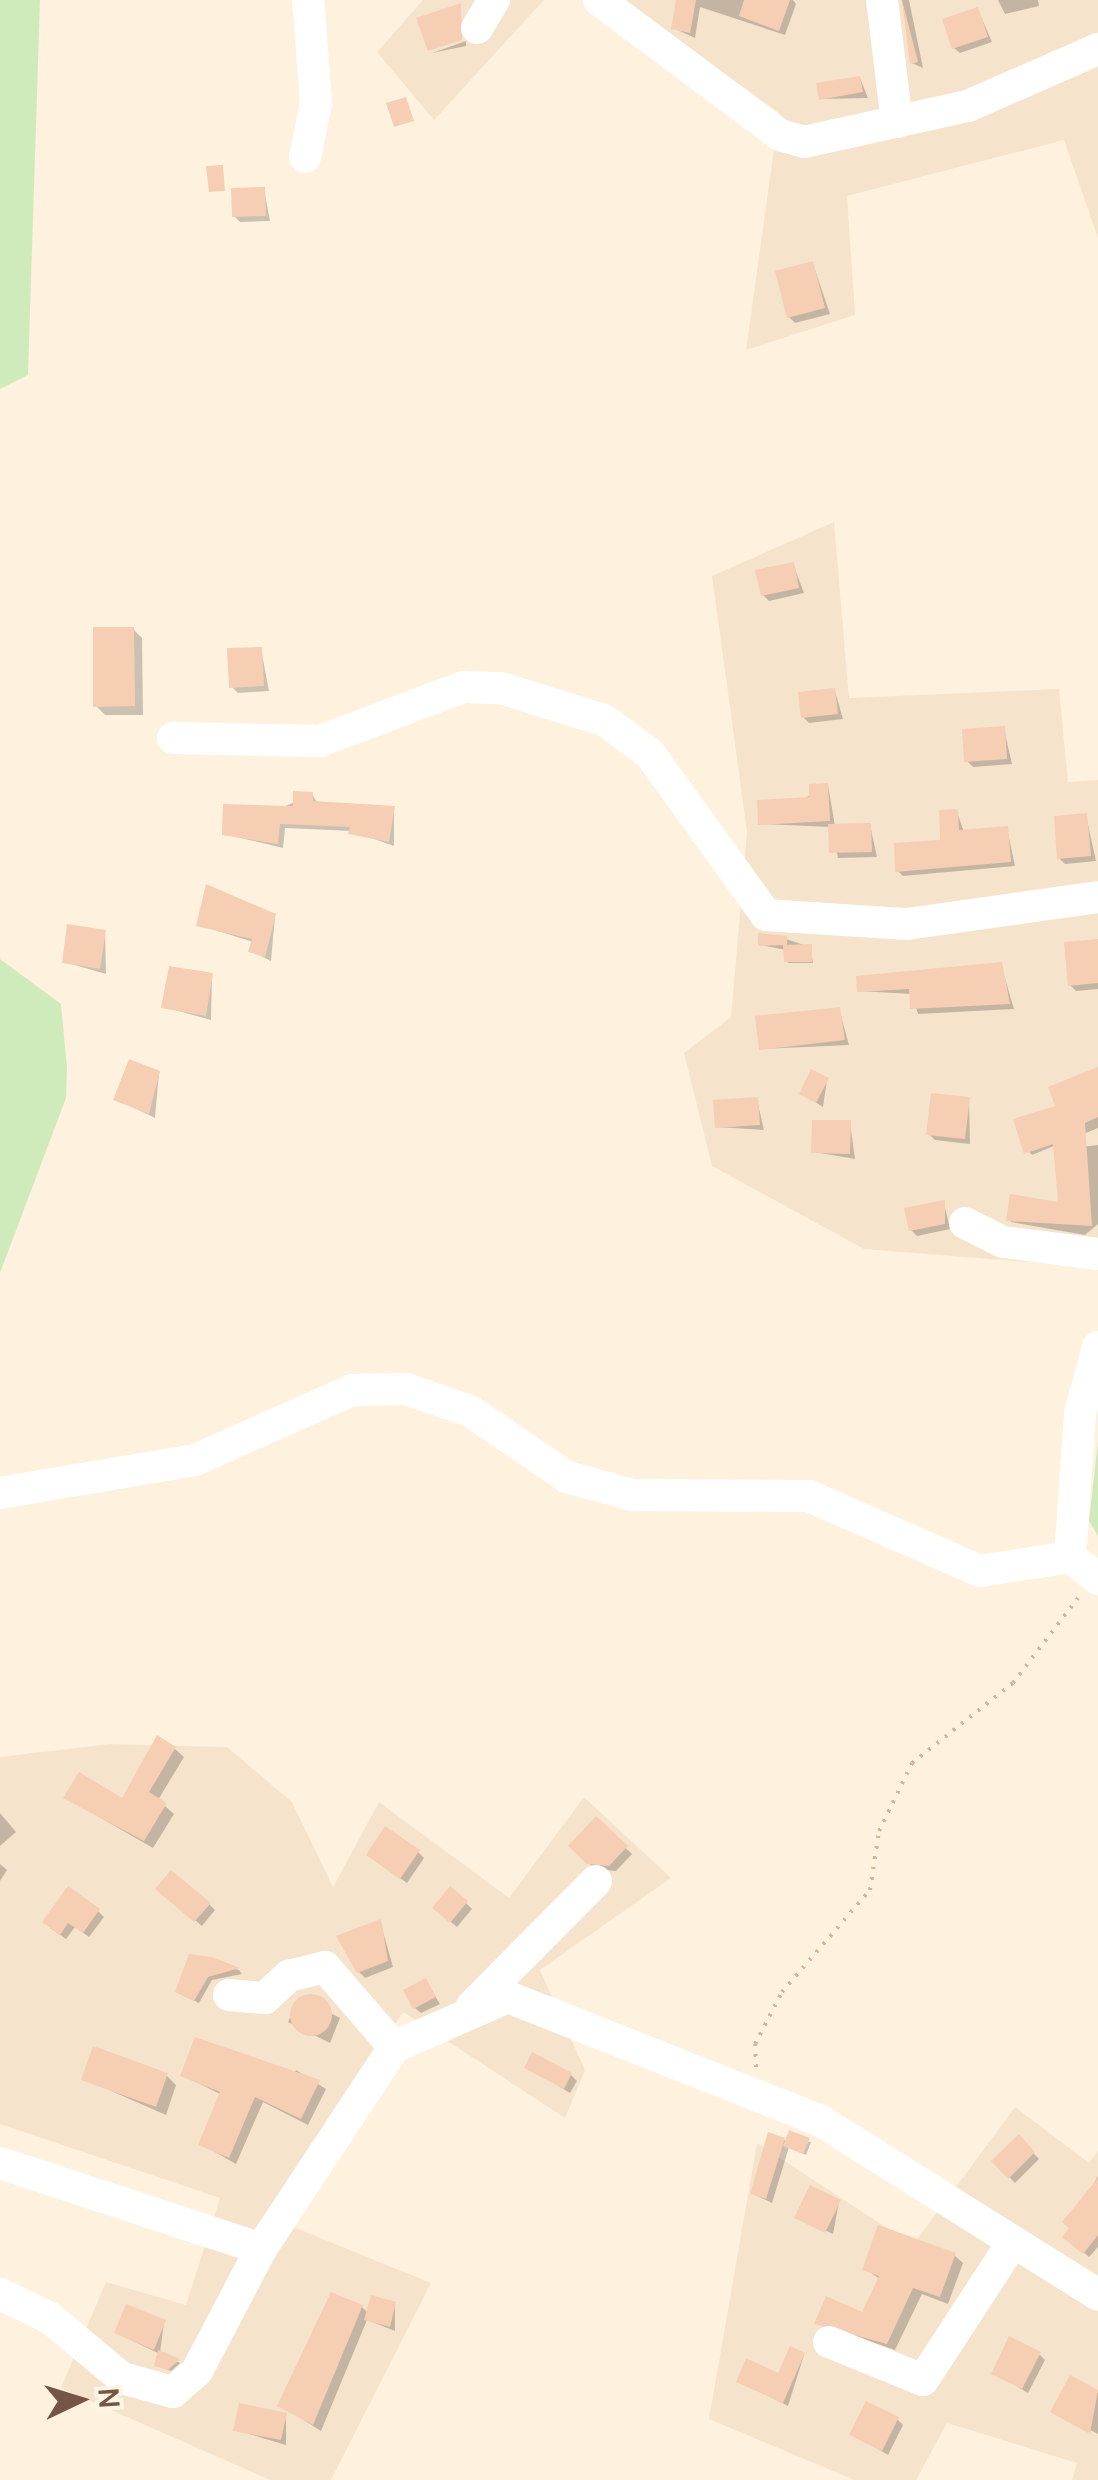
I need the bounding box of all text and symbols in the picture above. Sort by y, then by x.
north arrow [30,2350,130,2450]
text: N [90,2387,130,2409]

